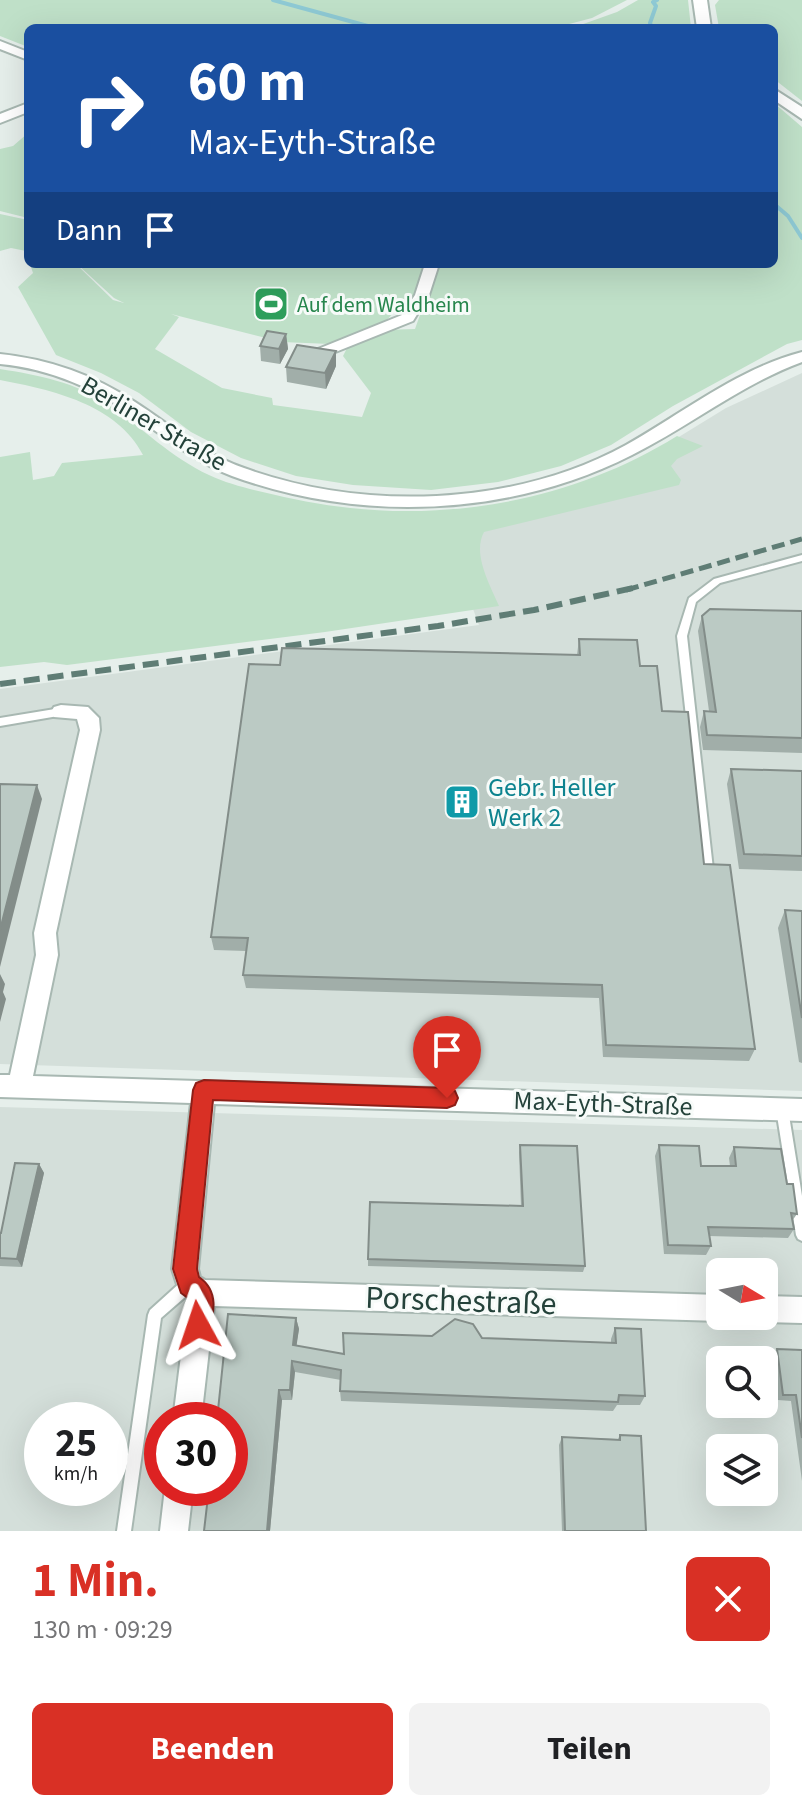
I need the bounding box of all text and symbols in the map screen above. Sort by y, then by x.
text: 60 m [188,43,306,122]
icon: right [56,56,160,160]
text: Max-Eyth-Straße [188,117,436,168]
icon: arrive [138,208,182,252]
text: Dann [56,209,122,252]
sports icon: Auf dem Waldheim [252,285,290,323]
place label: Auf dem Waldheim [297,289,470,321]
street label: Berliner Straße [74,367,234,480]
place label: Gebr. Heller Werk 2 [488,769,617,836]
building icon: Gebr. Heller Werk 2 [443,783,481,821]
pin [413,1016,481,1098]
icon: arrive [425,1028,469,1072]
street label: Max-Eyth-Straße [513,1082,693,1125]
north arrow [706,1258,778,1330]
map controls [706,1258,778,1506]
street label: Porschestraße [365,1275,557,1327]
position arrow [156,1283,240,1367]
button: search [706,1346,778,1418]
speed limit sign: 30 [144,1402,248,1506]
text: 25 [55,1415,97,1472]
button: layers [706,1434,778,1506]
text: km/h [54,1460,98,1488]
text: 1 Min. [32,1547,159,1615]
button: close [686,1557,770,1641]
text: 130 m · 09:29 [32,1611,173,1648]
button: Beenden [32,1703,393,1795]
button: Teilen [409,1703,770,1795]

